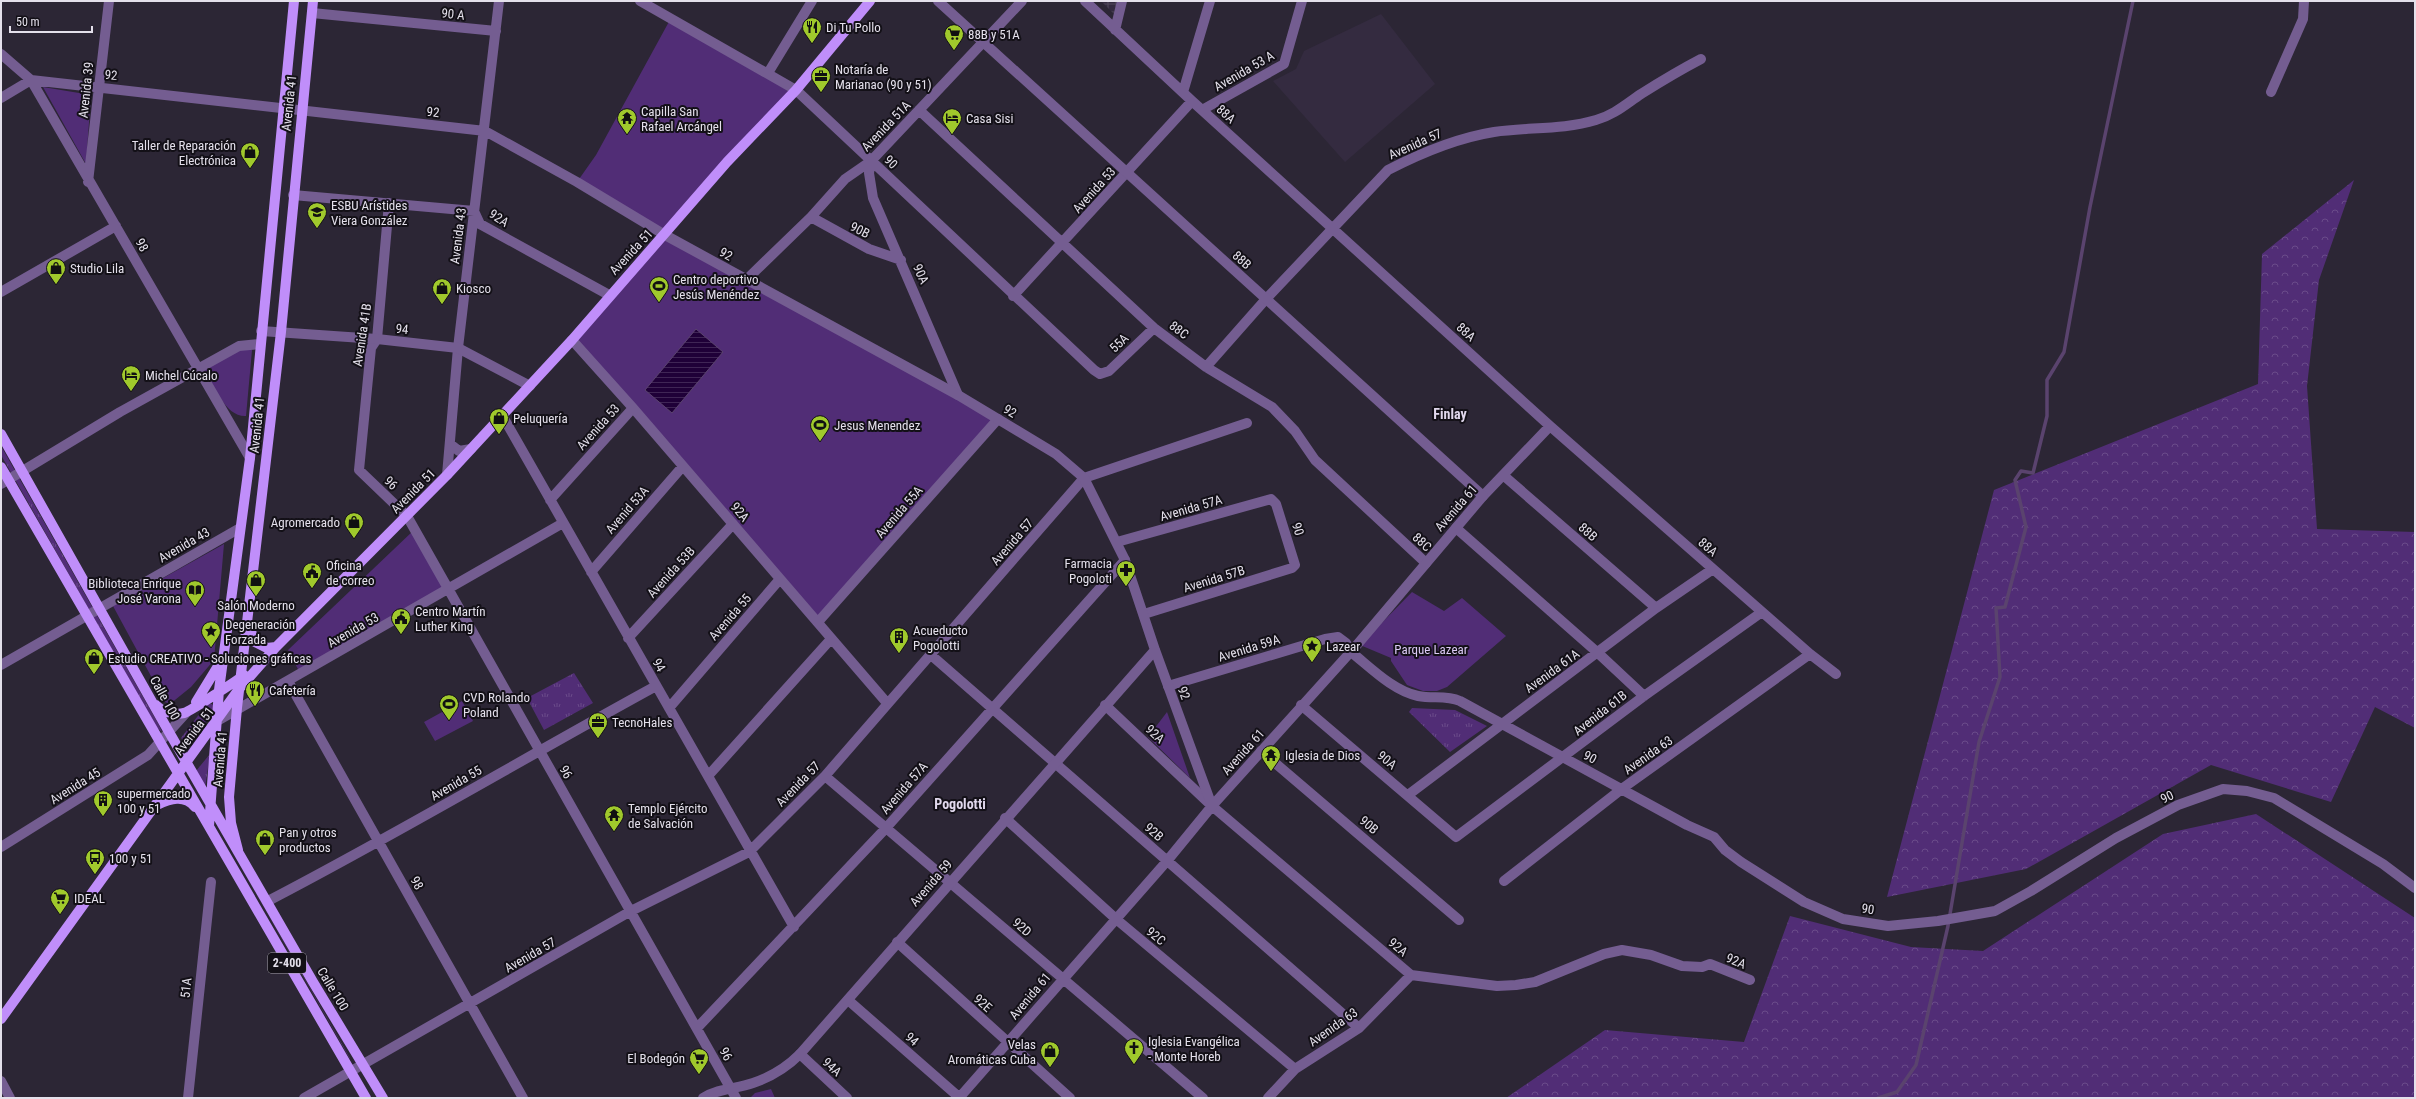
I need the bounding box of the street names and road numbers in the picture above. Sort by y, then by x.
street label: 90 A [441,5,466,23]
street label: Avenida 53 A [1211,48,1277,94]
street label: Avenida 39 [76,61,96,119]
street label: 92 [104,67,118,83]
street label: Avenida 41 [279,74,299,132]
street label: Avenida 51A [858,97,914,154]
street label: 88A [1213,102,1239,127]
street label: 92 [426,104,440,120]
street label: Avenida 57 [1386,126,1444,162]
street label: 90 [881,152,901,172]
street label: Avenida 53 [1070,164,1118,216]
street label: 92A [486,206,512,230]
street label: Avenida 43 [447,207,469,265]
street label: 90B [848,219,872,241]
street label: Avenida 51 [606,226,656,278]
street label: 98 [132,236,152,254]
street label: 92 [717,244,735,264]
street label: 88B [1230,248,1254,272]
street label: 90A [910,262,932,287]
street label: Avenida 41B [350,302,374,368]
street label: 88C [1166,318,1192,342]
street label: 88A [1453,320,1479,345]
street label: 94 [395,321,410,337]
street label: 55A [1106,330,1132,355]
street label: Avenida 41 [247,396,267,454]
street label: Avenida 53 [574,401,622,453]
street label: 92 [1001,401,1019,421]
street label: Avenida 51 [388,466,438,516]
street label: 96 [381,473,401,493]
street label: Avenida 61 [1432,482,1480,534]
street label: Avenid 53A [602,483,652,537]
street label: Avenida 55A [872,483,926,541]
street label: Avenida 57A [1158,492,1224,524]
street label: 92A [728,499,753,525]
street label: Avenida 57 [988,516,1036,568]
street label: 88B [1576,520,1600,544]
street label: 90 [1289,521,1307,537]
street label: Avenida 43 [156,524,212,566]
street label: 88C [1409,530,1435,554]
street label: 88A [1695,535,1721,560]
street label: Avenida 53B [644,543,698,601]
street label: Avenida 57B [1181,563,1247,595]
street label: Avenida 55 [706,591,754,643]
street label: Avenida 53 [325,609,381,651]
street label: Avenida 59A [1216,631,1282,665]
street label: Avenida 61A [1522,646,1583,696]
street label: 94 [649,656,669,675]
street label: Calle 100 [147,673,183,723]
street label: 92 [1175,684,1193,702]
street label: Avenida 61B [1570,688,1630,738]
street label: Avenida 51 [171,704,217,758]
street label: 92A [1142,722,1168,747]
street label: Avenida 61 [1219,726,1267,778]
street label: Avenida 41 [210,730,230,788]
street label: Avenida 63 [1621,733,1675,777]
street label: 90 [1581,747,1599,767]
street label: 90A [1374,748,1400,773]
street label: Avenida 57 [773,758,823,810]
street label: Avenida 57A [877,759,931,817]
street label: Avenida 55 [428,762,484,804]
street label: 96 [556,763,576,781]
street label: Avenida 45 [47,765,103,807]
street label: 90 [2158,787,2176,807]
street label: 90B [1357,813,1381,837]
street label: 92B [1142,820,1166,844]
street label: Avenida 59 [907,857,955,909]
street label: 98 [407,874,427,892]
street label: 90 [1861,901,1875,917]
street label: 92D [1009,915,1035,939]
street label: 92C [1143,924,1169,948]
street label: Avenida 57 [502,934,558,976]
street label: 92A [1385,935,1411,960]
street label: 92A [1724,950,1749,972]
road number: 2-400 [268,953,306,973]
street label: Calle 100 [314,965,352,1013]
street label: Avenida 61 [1006,970,1054,1022]
street label: 51A [177,977,195,999]
street label: 92E [971,991,995,1015]
street label: Avenida 63 [1306,1005,1360,1049]
street label: 94 [902,1029,922,1049]
street label: 96 [716,1045,736,1063]
street label: 94A [819,1055,845,1080]

